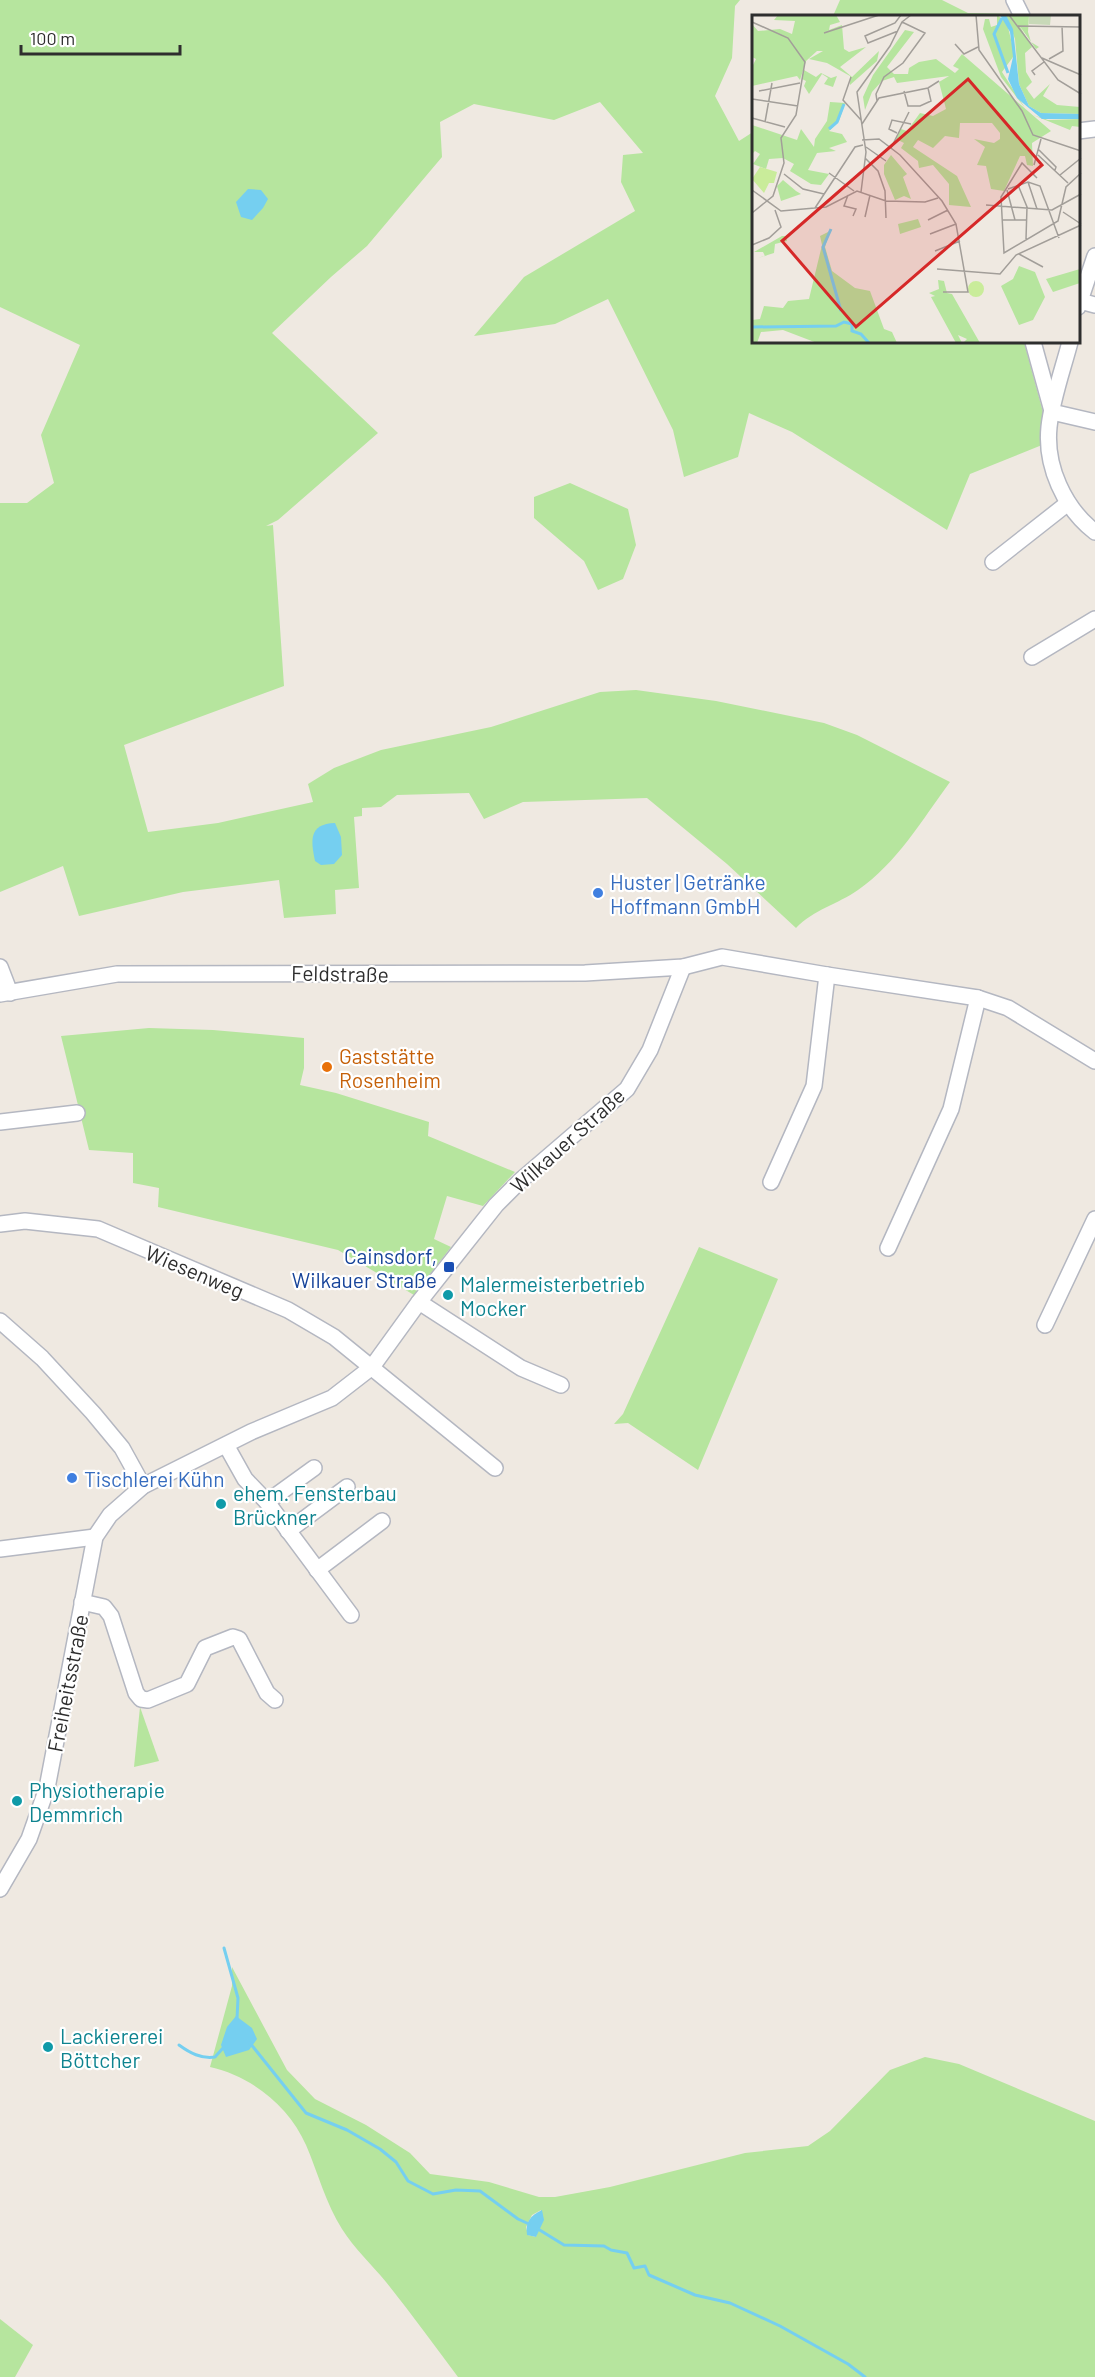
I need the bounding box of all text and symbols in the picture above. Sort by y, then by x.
inset map [752,15,1080,344]
scale bar [21,18,180,56]
text: 100 m [30,27,75,49]
place label: Huster | Getränke Hoffmann GmbH [610,869,766,918]
marker: Huster | Getränke Hoffmann GmbH [591,886,605,900]
street label: Feldstraße [291,960,389,986]
place label: Gaststätte Rosenheim [339,1043,441,1092]
marker: Gaststätte Rosenheim [320,1060,334,1074]
street label: Wilkauer Straße [505,1082,629,1198]
street label: Wiesenweg [142,1239,248,1303]
place label: Cainsdorf, Wilkauer Straße [292,1243,437,1292]
marker: Cainsdorf, Wilkauer Straße [442,1260,456,1274]
place label: Malermeisterbetrieb Mocker [460,1271,645,1320]
marker: Malermeisterbetrieb Mocker [441,1288,455,1302]
place label: Tischlerei Kühn [84,1466,224,1491]
marker: Tischlerei Kühn [65,1471,79,1485]
place label: ehem. Fensterbau Brückner [233,1480,397,1529]
marker: ehem. Fensterbau Brückner [214,1497,228,1511]
street label: Freiheitsstraße [41,1612,93,1754]
place label: Physiotherapie Demmrich [29,1777,165,1826]
marker: Physiotherapie Demmrich [10,1794,24,1808]
place label: Lackiererei Böttcher [60,2023,163,2072]
marker: Lackiererei Böttcher [41,2040,55,2054]

